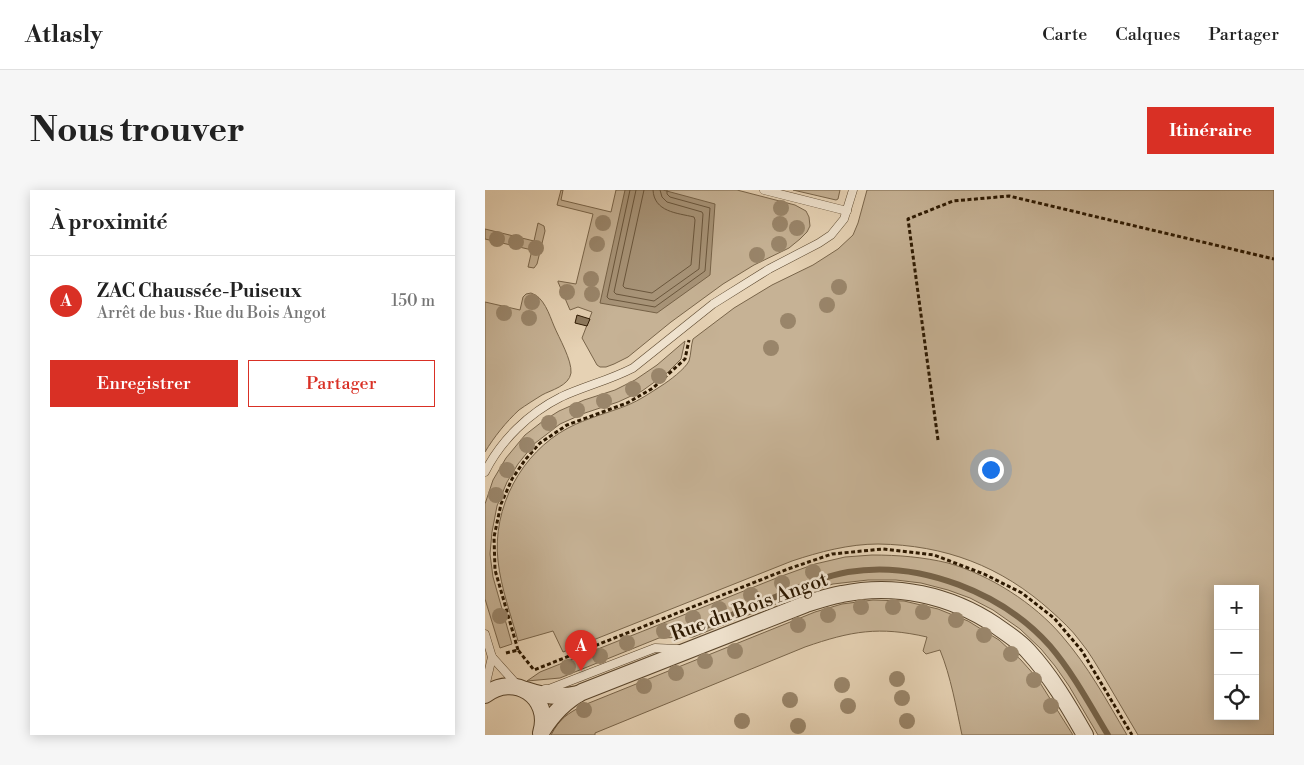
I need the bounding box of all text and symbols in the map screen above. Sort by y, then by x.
text: Atlasly [25,20,102,50]
text: Carte [1042,23,1087,46]
text: Calques [1115,23,1180,46]
text: Partager [1208,23,1279,46]
button: Itinéraire [1147,107,1274,154]
text: Nous trouver [30,109,245,152]
text: À proximité [50,210,167,236]
text: ZAC Chaussée-Puiseux [97,279,302,303]
text: A [60,291,72,311]
text: 150 m [391,291,435,311]
text: Arrêt de bus · Rue du Bois Angot [97,303,326,323]
button: Enregistrer [50,360,238,407]
button: Partager [248,360,435,407]
your location [978,457,1004,483]
street label: Rue du Bois Angot [668,567,831,647]
map controls [1214,585,1259,720]
button: + [1214,585,1259,630]
pin: A [565,630,597,671]
button: − [1214,630,1259,675]
button: locate [1214,675,1259,720]

